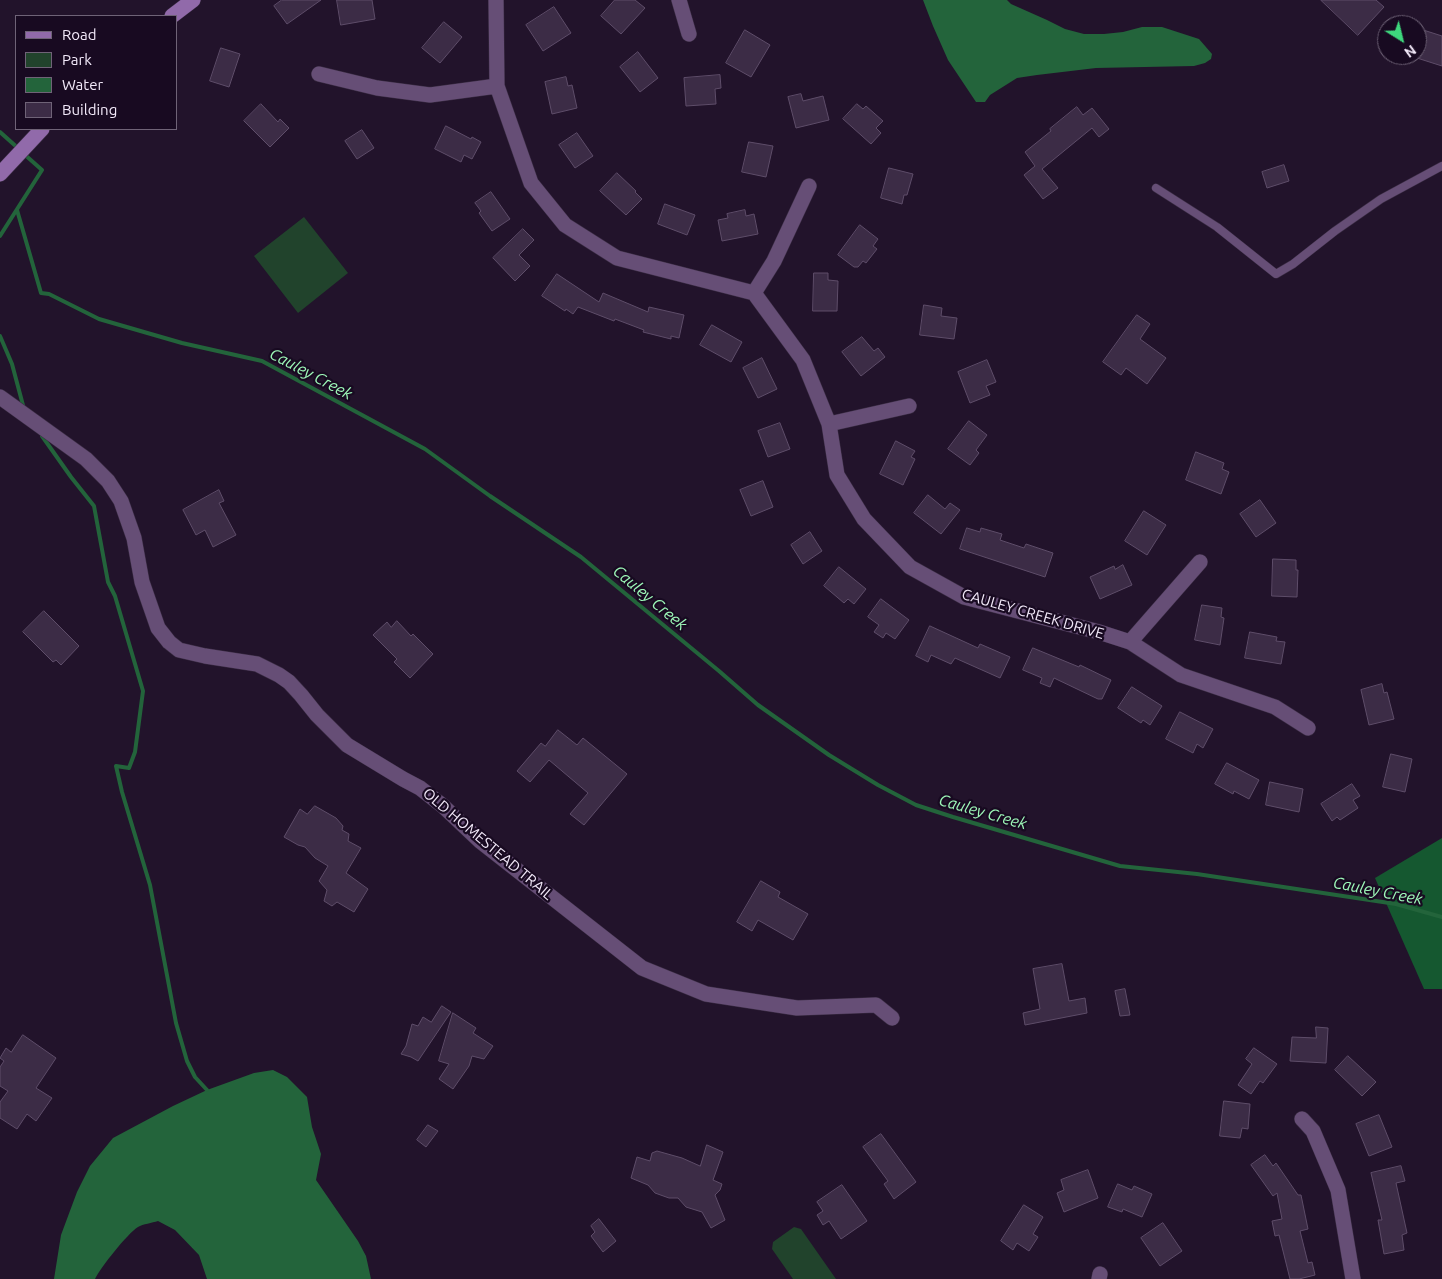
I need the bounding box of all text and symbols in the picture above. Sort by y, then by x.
legend [15,15,178,130]
north arrow [1377,15,1427,65]
text: Road [62,26,97,43]
text: N [1401,42,1419,61]
text: Park [62,51,92,68]
text: Water [62,76,103,93]
text: Building [62,101,117,118]
water label: Cauley Creek [266,344,356,404]
water label: Cauley Creek [609,561,691,635]
street label: CAULEY CREEK DRIVE [960,585,1106,643]
street label: OLD HOMESTEAD TRAIL [419,784,557,904]
water label: Cauley Creek [937,790,1029,834]
water label: Cauley Creek [1332,873,1424,909]

